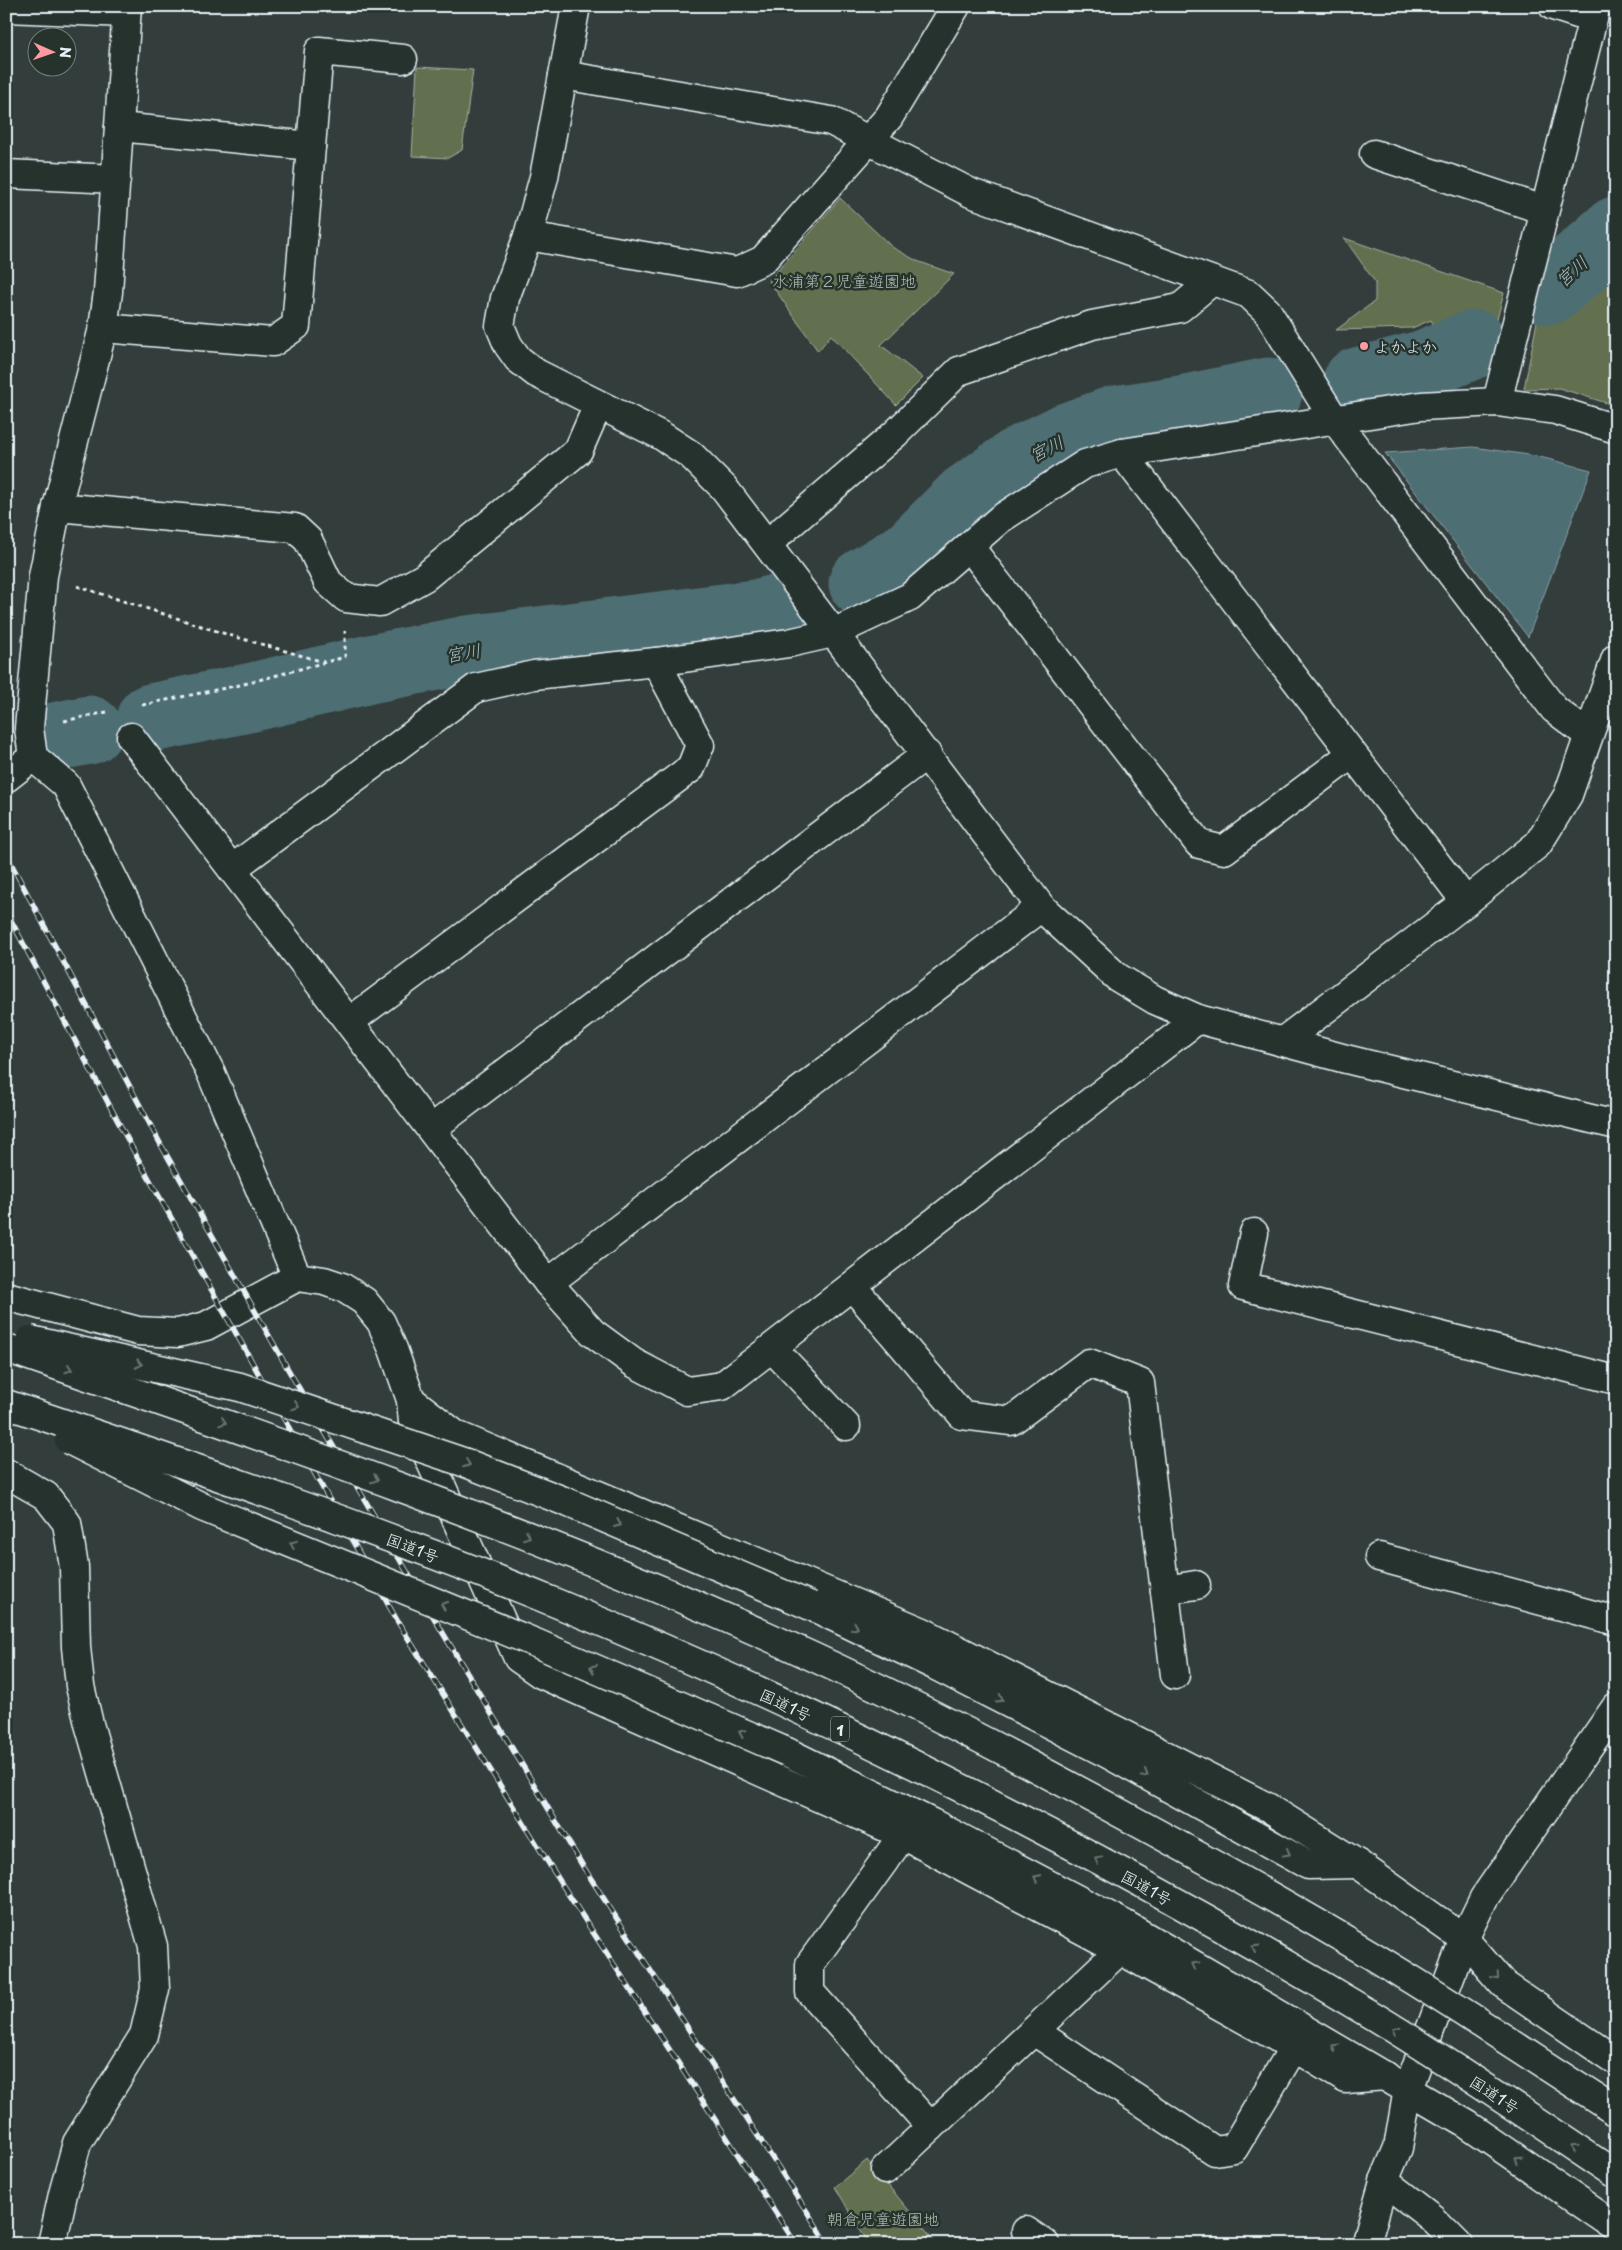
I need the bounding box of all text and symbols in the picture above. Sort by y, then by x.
north arrow [28,28,78,78]
text: N [55,47,76,58]
water label: 宮川 [1549,249,1593,293]
park label: 水浦第２児童遊園地 [772,268,916,292]
place label: よかよか [1374,334,1437,358]
marker: よかよか [1358,340,1370,352]
water label: 宮川 [1024,428,1068,468]
water label: 宮川 [443,636,483,668]
one-way arrow [135,1358,144,1368]
one-way arrow [64,1363,73,1373]
one-way arrow [291,1400,300,1410]
one-way arrow [218,1416,226,1426]
one-way arrow [462,1458,470,1468]
one-way arrow [370,1472,379,1483]
one-way arrow [613,1517,622,1528]
street label: 国道1号 [383,1526,443,1568]
one-way arrow [522,1530,531,1541]
one-way arrow [289,1540,298,1550]
one-way arrow [440,1601,448,1611]
one-way arrow [849,1621,858,1631]
one-way arrow [589,1663,598,1674]
street label: 国道1号 [756,1681,816,1727]
one-way arrow [995,1693,1004,1703]
road number: 1 [831,1716,849,1742]
one-way arrow [738,1728,747,1739]
one-way arrow [1139,1768,1148,1778]
one-way arrow [1281,1847,1290,1857]
one-way arrow [1094,1856,1103,1866]
street label: 国道1号 [1117,1863,1177,1911]
one-way arrow [1033,1874,1042,1884]
one-way arrow [1252,1944,1261,1954]
one-way arrow [1191,1961,1200,1971]
one-way arrow [1490,1970,1498,1979]
one-way arrow [1392,2027,1401,2036]
one-way arrow [1331,2043,1340,2053]
street label: 国道1号 [1465,2069,1525,2119]
one-way arrow [1572,2145,1581,2154]
one-way arrow [1514,2156,1524,2165]
park label: 朝倉児童遊園地 [827,2206,939,2230]

